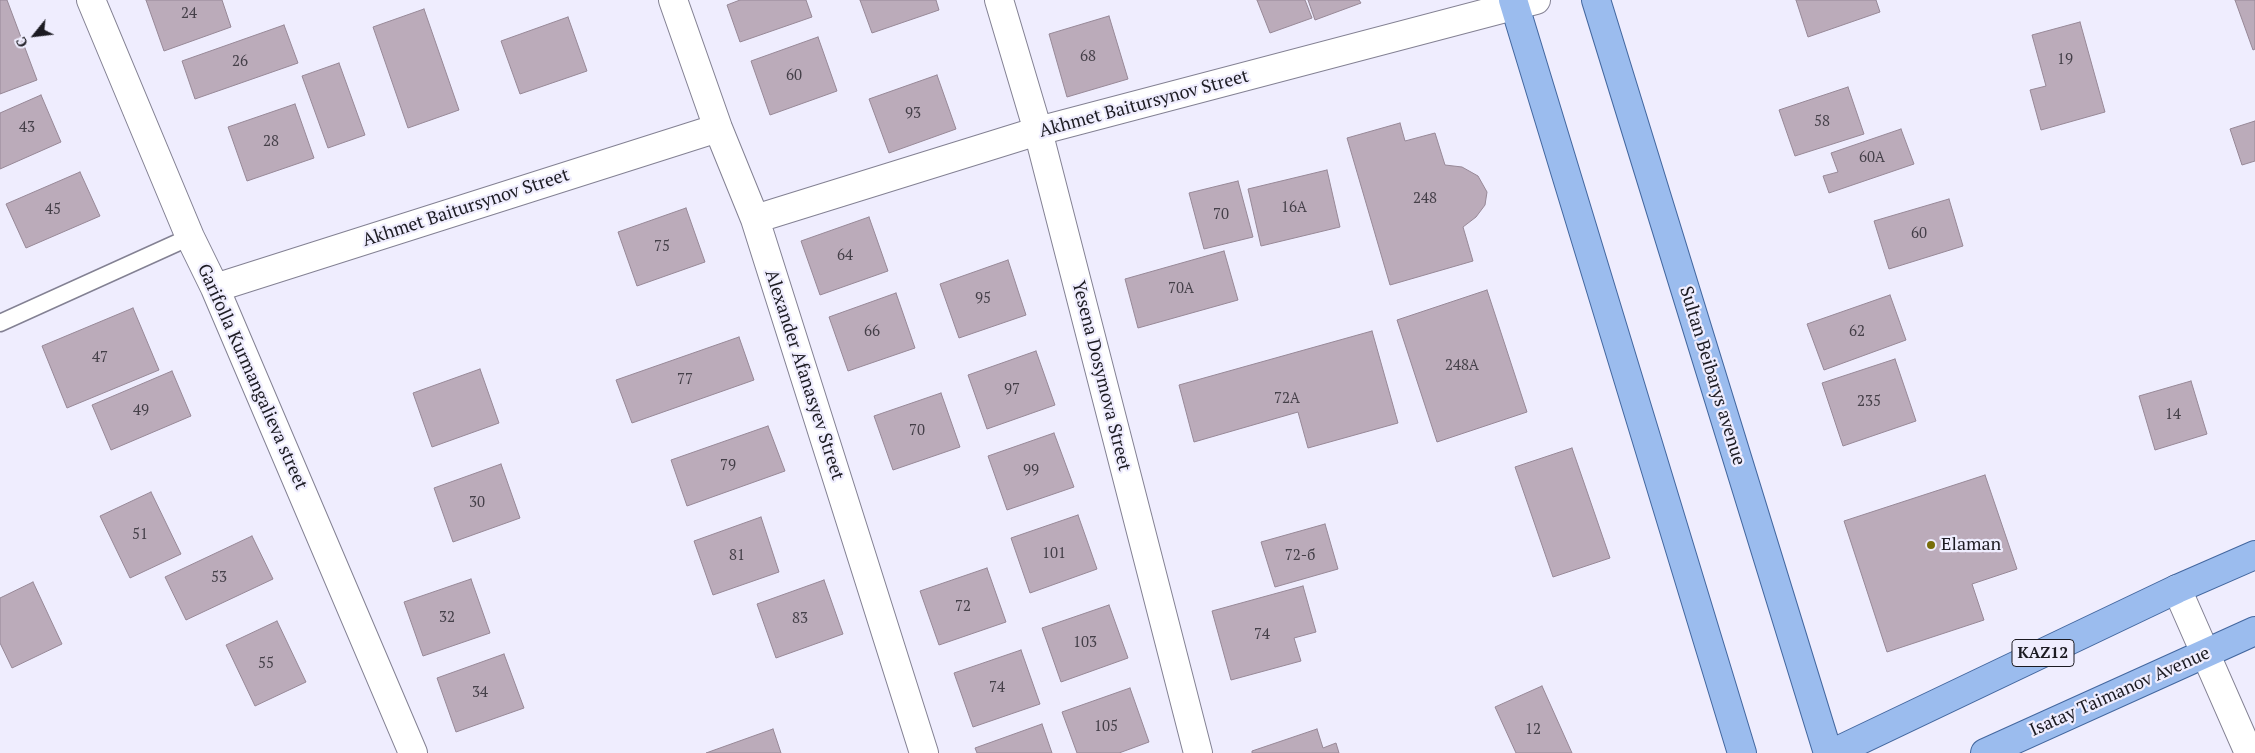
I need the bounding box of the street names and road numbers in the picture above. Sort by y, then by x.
street label: Akhmet Baitursynov Street [1037,66,1251,142]
street label: Akhmet Baitursynov Street [360,164,572,252]
street label: Garifolla Kurmangalieva street [192,261,312,493]
street label: Alexander Afanasyev Street [760,267,848,483]
street label: Yesena Dosymova Street [1067,279,1135,473]
street label: Sultan Beibarys avenue [1674,284,1750,468]
road number: KAZ12 [2012,640,2074,666]
street label: Isatay Taimanov Avenue [2027,642,2213,742]

